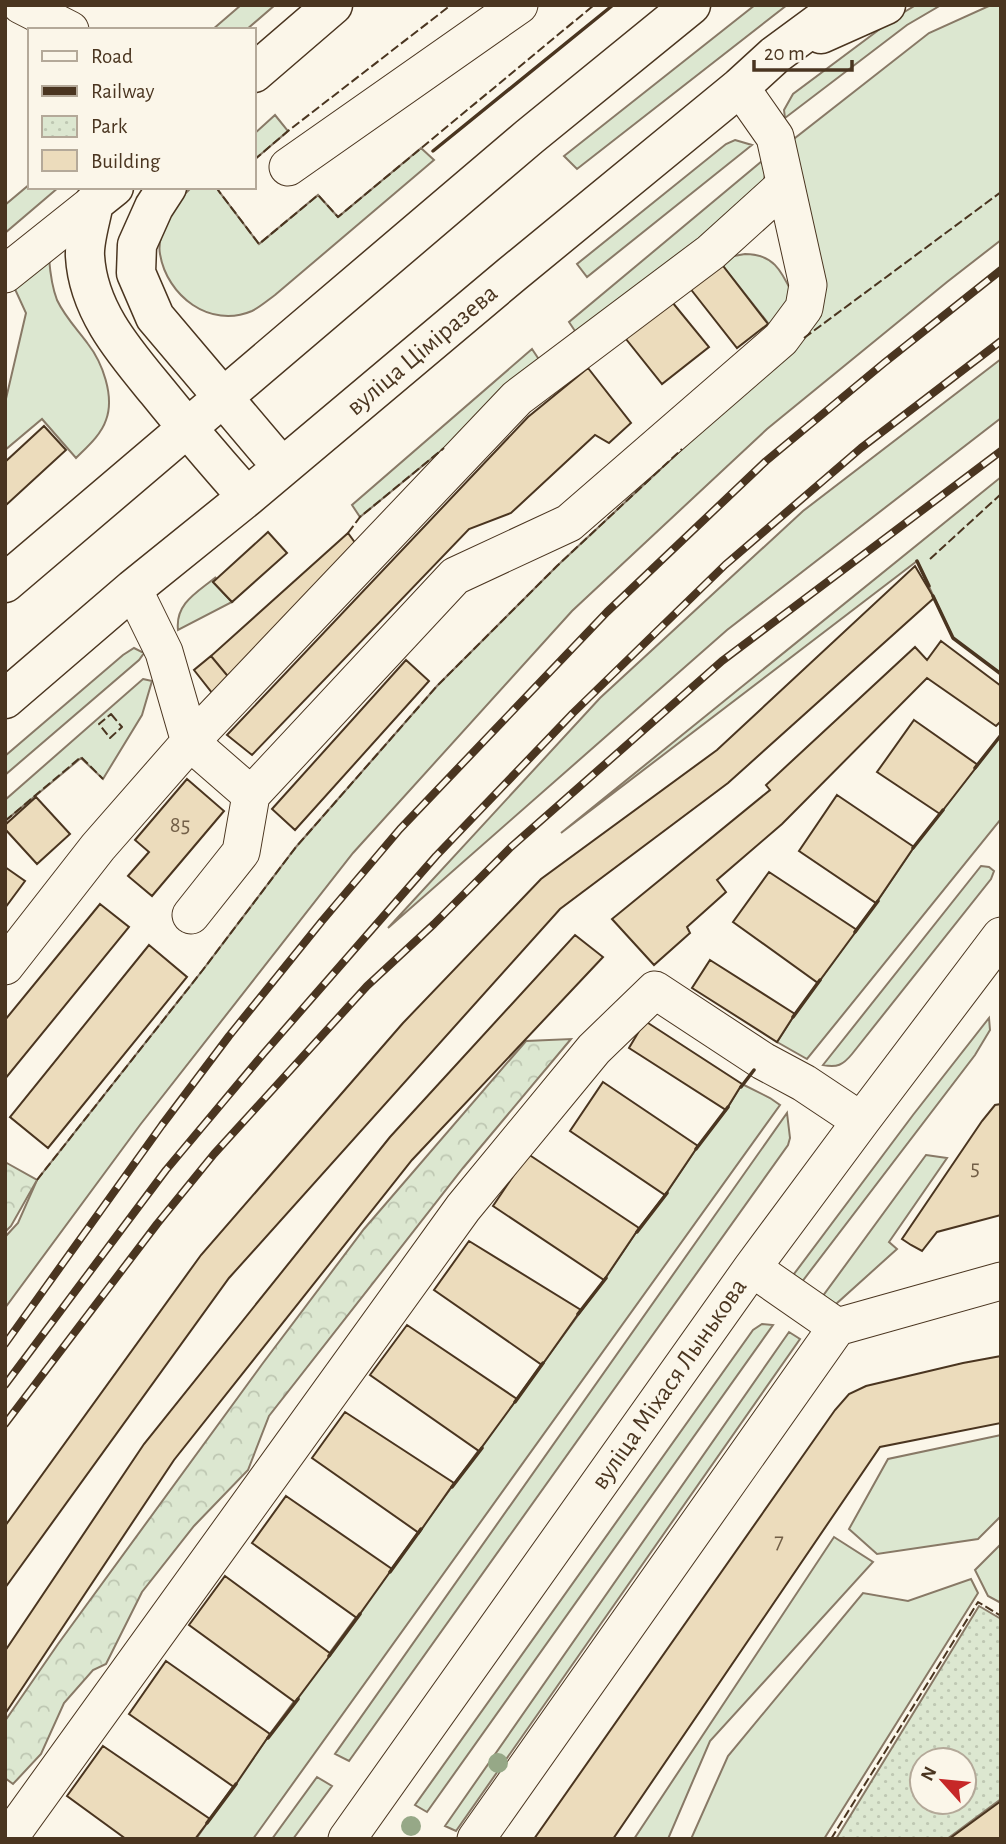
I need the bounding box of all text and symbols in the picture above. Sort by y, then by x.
legend [28,28,256,189]
scale bar [754,28,852,72]
text: 20 m [764,43,805,64]
text: Road [91,46,133,67]
text: Railway [91,81,154,102]
text: Park [91,116,128,137]
text: Building [91,151,161,172]
street label: вуліца Ціміразева [342,280,502,420]
house number: 85 [170,814,190,837]
house number: 5 [970,1157,980,1180]
street label: вуліца Міхася Лынькова [586,1274,752,1494]
house number: 7 [774,1530,784,1553]
north arrow [908,1746,978,1816]
text: N [918,1764,941,1784]

